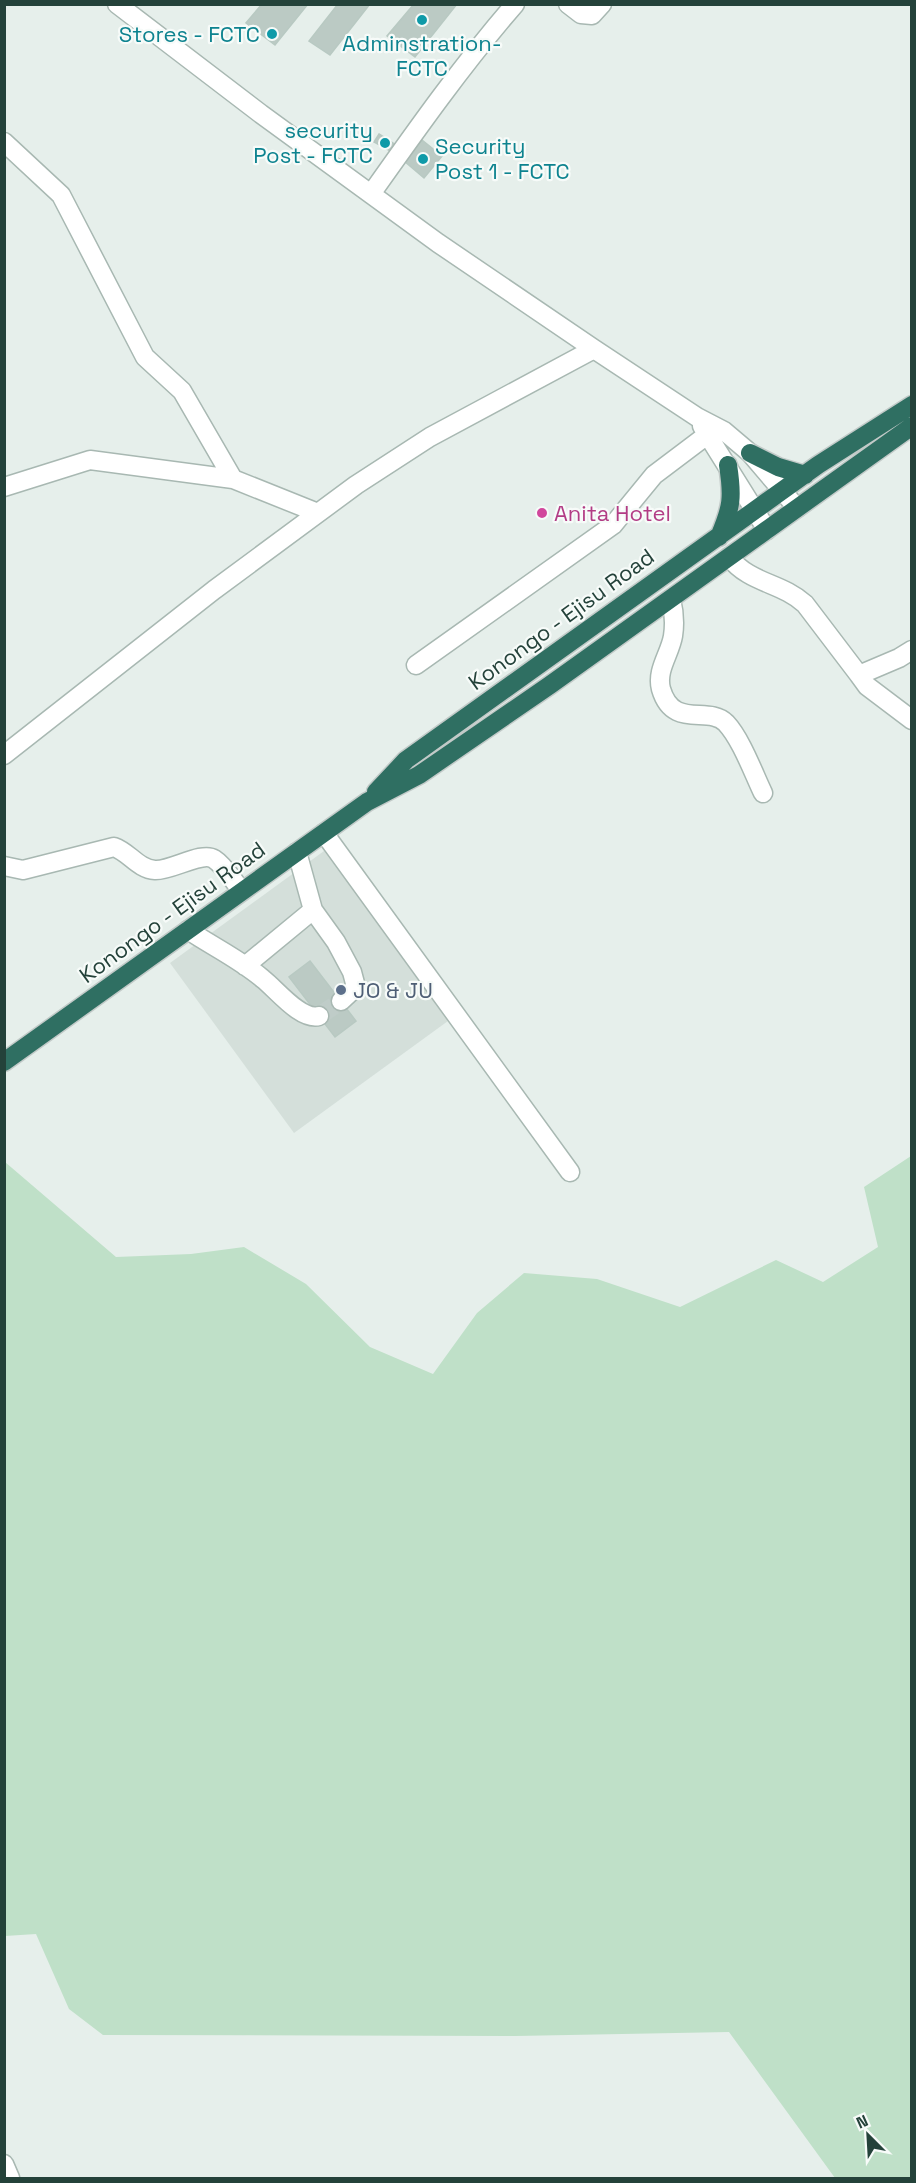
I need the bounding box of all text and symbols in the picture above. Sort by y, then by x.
marker: Adminstration- FCTC [415,13,429,27]
place label: Stores - FCTC [119,20,260,48]
marker: Stores - FCTC [265,27,279,41]
place label: Adminstration- FCTC [342,29,502,82]
place label: security Post - FCTC [253,116,373,169]
place label: Security Post 1 - FCTC [435,132,570,185]
marker: security Post - FCTC [378,136,392,150]
marker: Security Post 1 - FCTC [416,152,430,166]
place label: Anita Hotel [554,499,671,527]
marker: Anita Hotel [535,506,549,520]
street label: Konongo - Ejisu Road [463,542,659,696]
street label: Konongo - Ejisu Road [74,835,270,989]
place label: JO & JU [353,976,433,1004]
marker: JO & JU [334,983,348,997]
north arrow [838,2105,898,2165]
text: N [853,2110,871,2134]

